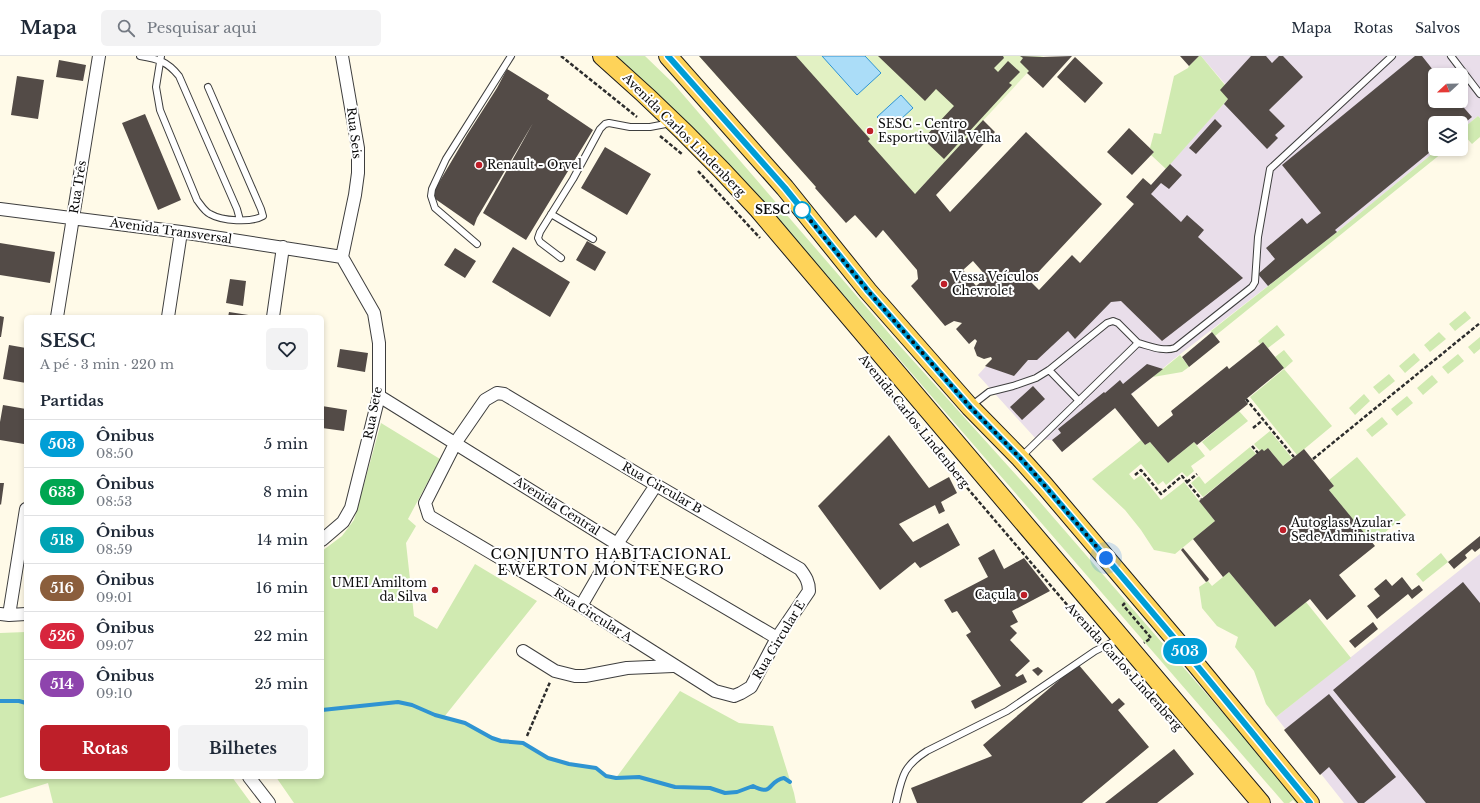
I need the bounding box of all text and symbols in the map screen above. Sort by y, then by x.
search box [101,10,381,46]
text: Mapa [20,16,77,39]
icon: search [115,17,137,39]
text: Pesquisar aqui [147,18,257,37]
text: Mapa [1291,19,1332,37]
text: Rotas [1354,19,1393,37]
text: Salvos [1415,19,1460,37]
north arrow [1428,68,1468,108]
map controls [1428,68,1468,156]
street label: Avenida Carlos Lindenberg [619,69,749,200]
street label: Rua Seis [344,106,365,159]
place label: SESC - Centro Esportivo Vila Velha [878,116,1001,145]
button: layers [1428,116,1468,156]
marker: SESC - Centro Esportivo Vila Velha [865,126,875,136]
place label: Renault - Orvel [487,157,582,172]
street label: Rua Três [66,159,89,215]
marker: Renault - Orvel [474,160,484,170]
marker: SESC [793,201,811,219]
place label: SESC [755,202,790,217]
street label: Avenida Transversal [108,214,233,247]
place label: Vessa Veículos Chevrolet [951,269,1039,298]
marker: Vessa Veículos Chevrolet [939,279,949,289]
button: heart [266,328,308,370]
text: SESC [40,329,95,352]
street label: Avenida Carlos Lindenberg [855,350,973,491]
text: A pé · 3 min · 220 m [40,356,174,373]
street label: Rua Sete [360,385,385,441]
text: Partidas [40,391,104,410]
text: Ônibus [96,426,154,445]
text: 5 min [264,434,308,453]
text: 503 [48,435,76,453]
text: 08:50 [96,445,134,462]
street label: Rua Circular B [620,459,705,517]
street label: Avenida Central [511,473,603,538]
text: Ônibus [96,474,154,493]
text: 8 min [263,482,308,501]
text: 633 [48,483,76,501]
text: 08:53 [96,493,132,510]
place label: Autoglass Azular - Sede Administrativa [1290,515,1415,544]
text: Ônibus [96,522,154,541]
marker: Autoglass Azular - Sede Administrativa [1278,525,1288,535]
text: 14 min [257,530,308,549]
text: 518 [50,531,74,549]
text: 08:59 [96,541,133,558]
district label: CONJUNTO HABITACIONAL EWERTON MONTENEGRO [491,545,731,579]
your location [1096,548,1116,568]
text: Ônibus [96,570,154,589]
place label: UMEI Amiltom da Silva [332,575,427,604]
text: 16 min [256,578,308,597]
text: 516 [50,579,74,597]
marker: UMEI Amiltom da Silva [430,585,440,595]
street label: Rua Circular A [551,585,636,645]
place label: Caçula [975,587,1016,602]
text: 09:01 [96,589,132,606]
marker: Caçula [1019,590,1029,600]
street label: Rua Circular E [749,597,808,682]
street label: Avenida Carlos Lindenberg [1062,599,1187,735]
text: Ônibus [96,618,154,637]
text: 22 min [254,626,308,645]
text: 526 [49,627,75,645]
text: 09:07 [96,637,133,654]
line badge: 503 [1162,638,1208,664]
text: 503 [1171,642,1199,660]
text: Ônibus [96,666,154,685]
text: 25 min [254,674,308,693]
text: 514 [50,675,74,693]
text: 09:10 [96,685,132,702]
button: Rotas [40,725,170,771]
button: Bilhetes [178,725,308,771]

